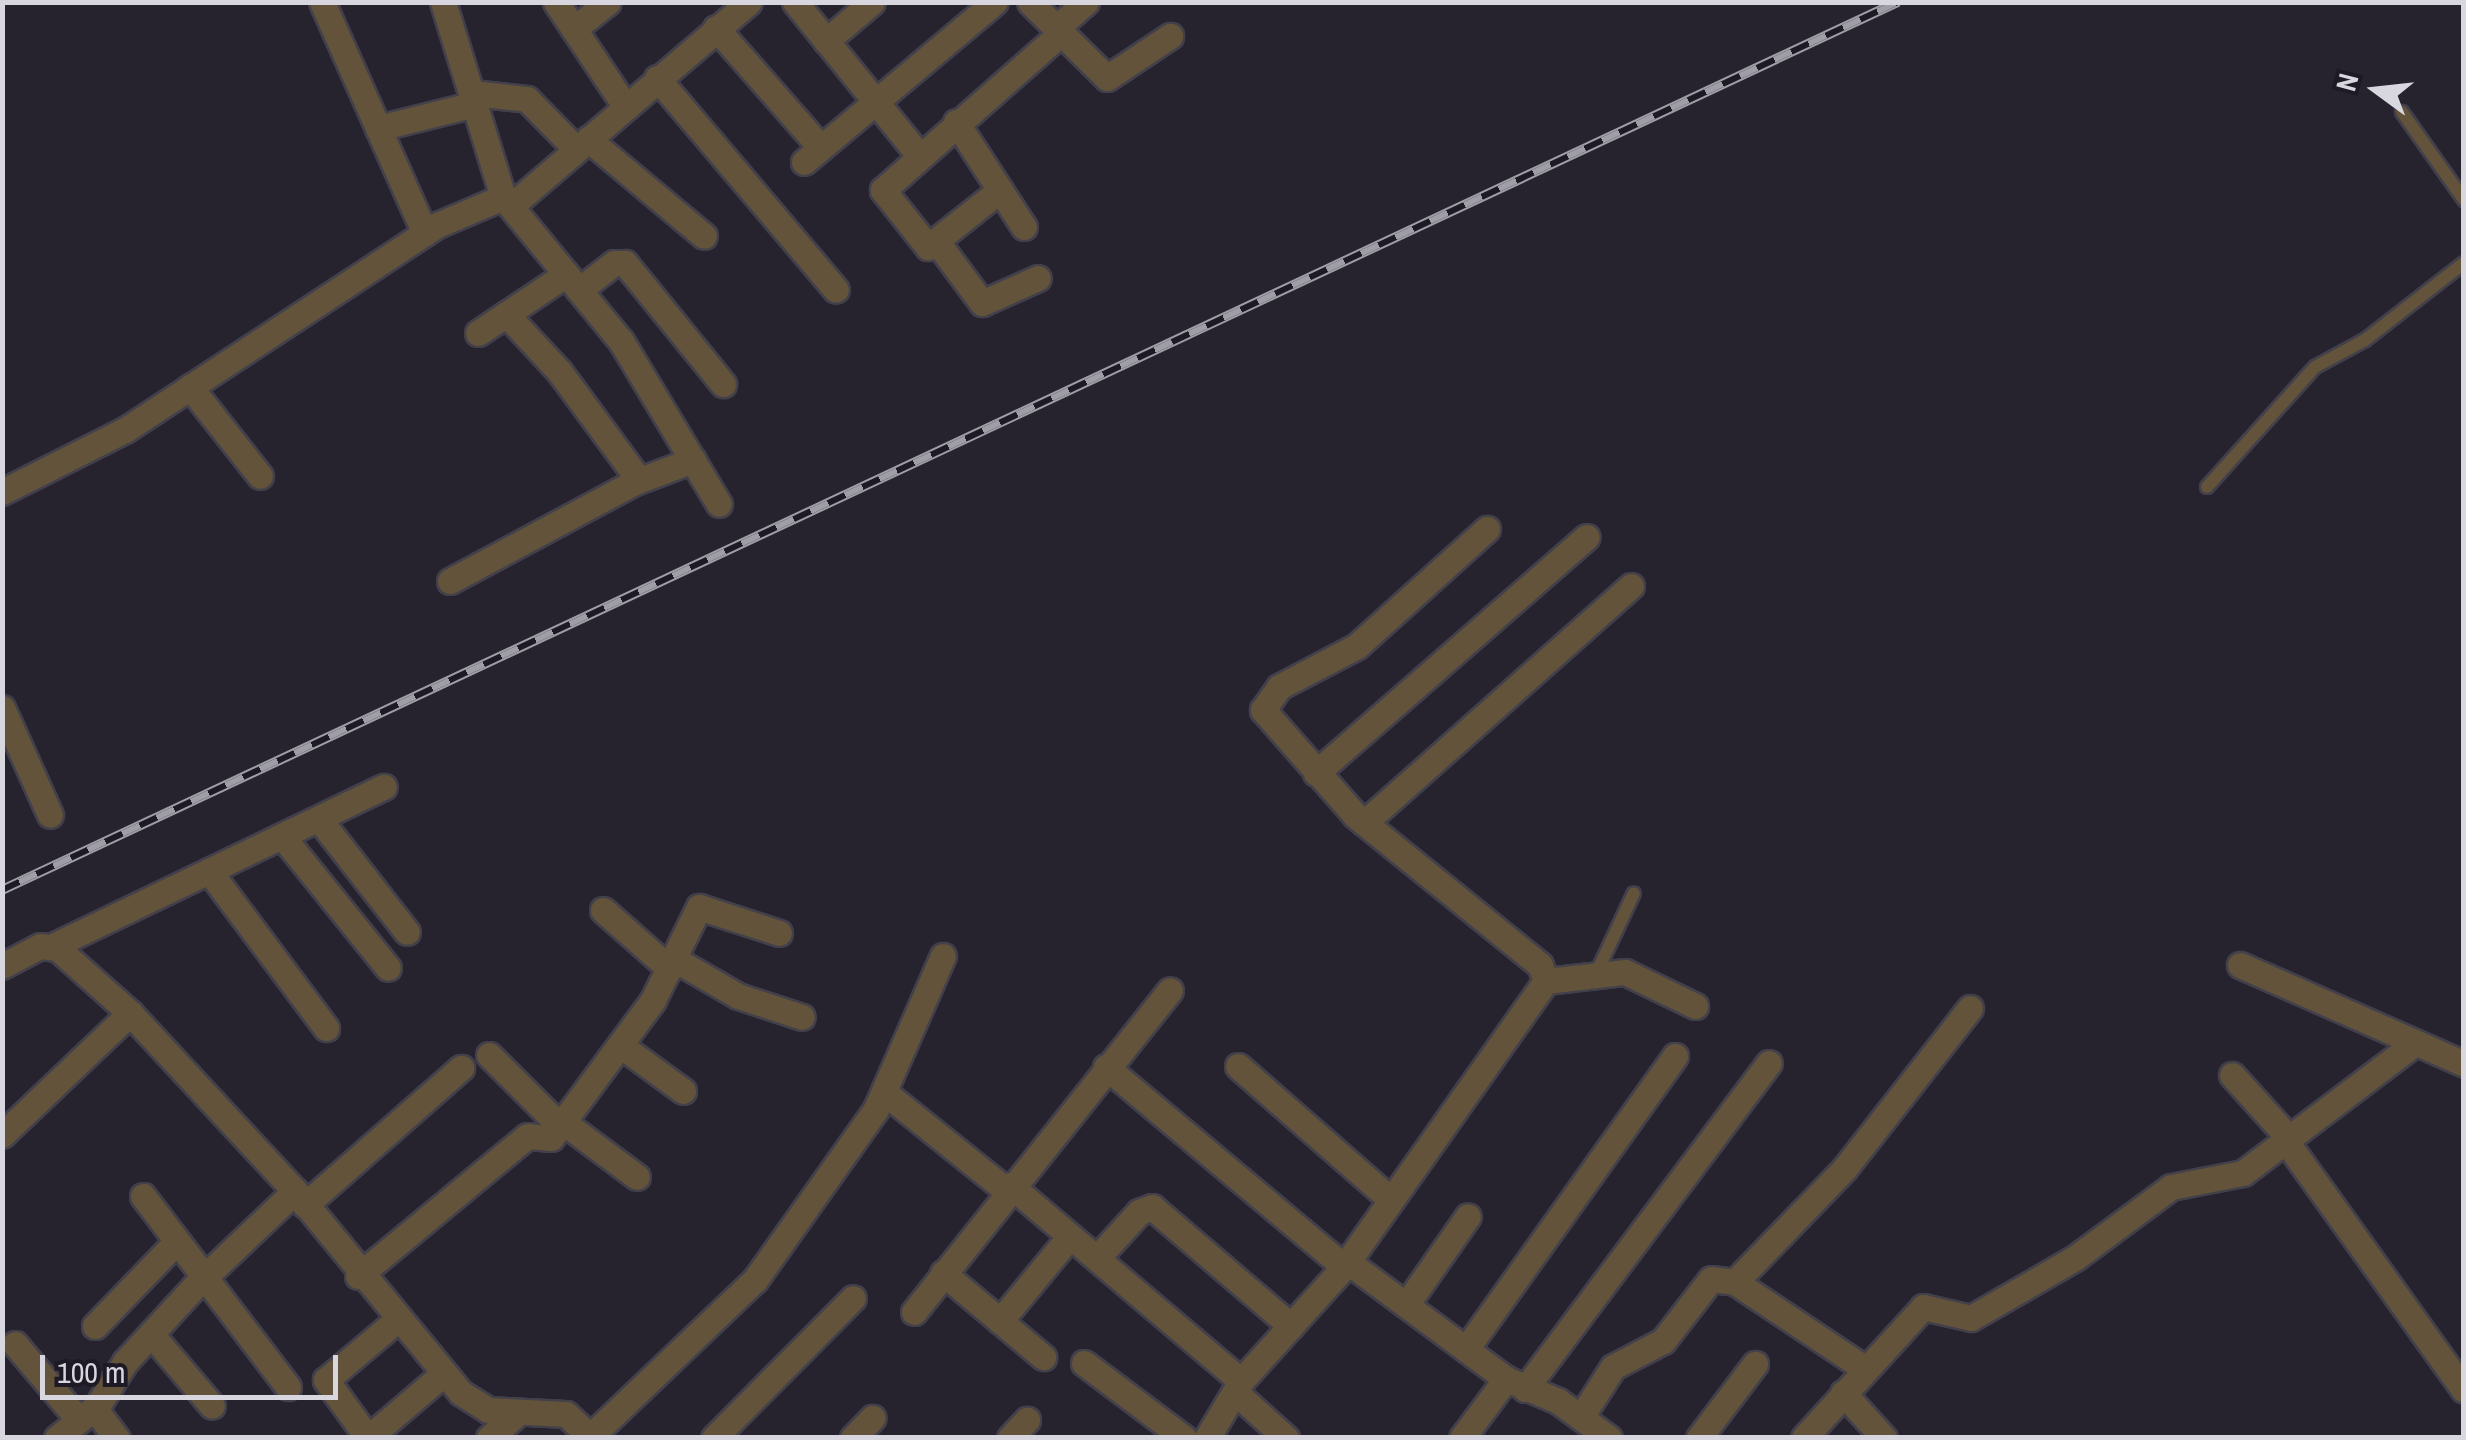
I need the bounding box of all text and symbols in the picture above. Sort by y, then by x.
north arrow [2326,40,2426,140]
text: N [2327,69,2368,95]
scale bar [45,1335,342,1397]
text: 100 m [57,1352,125,1392]

